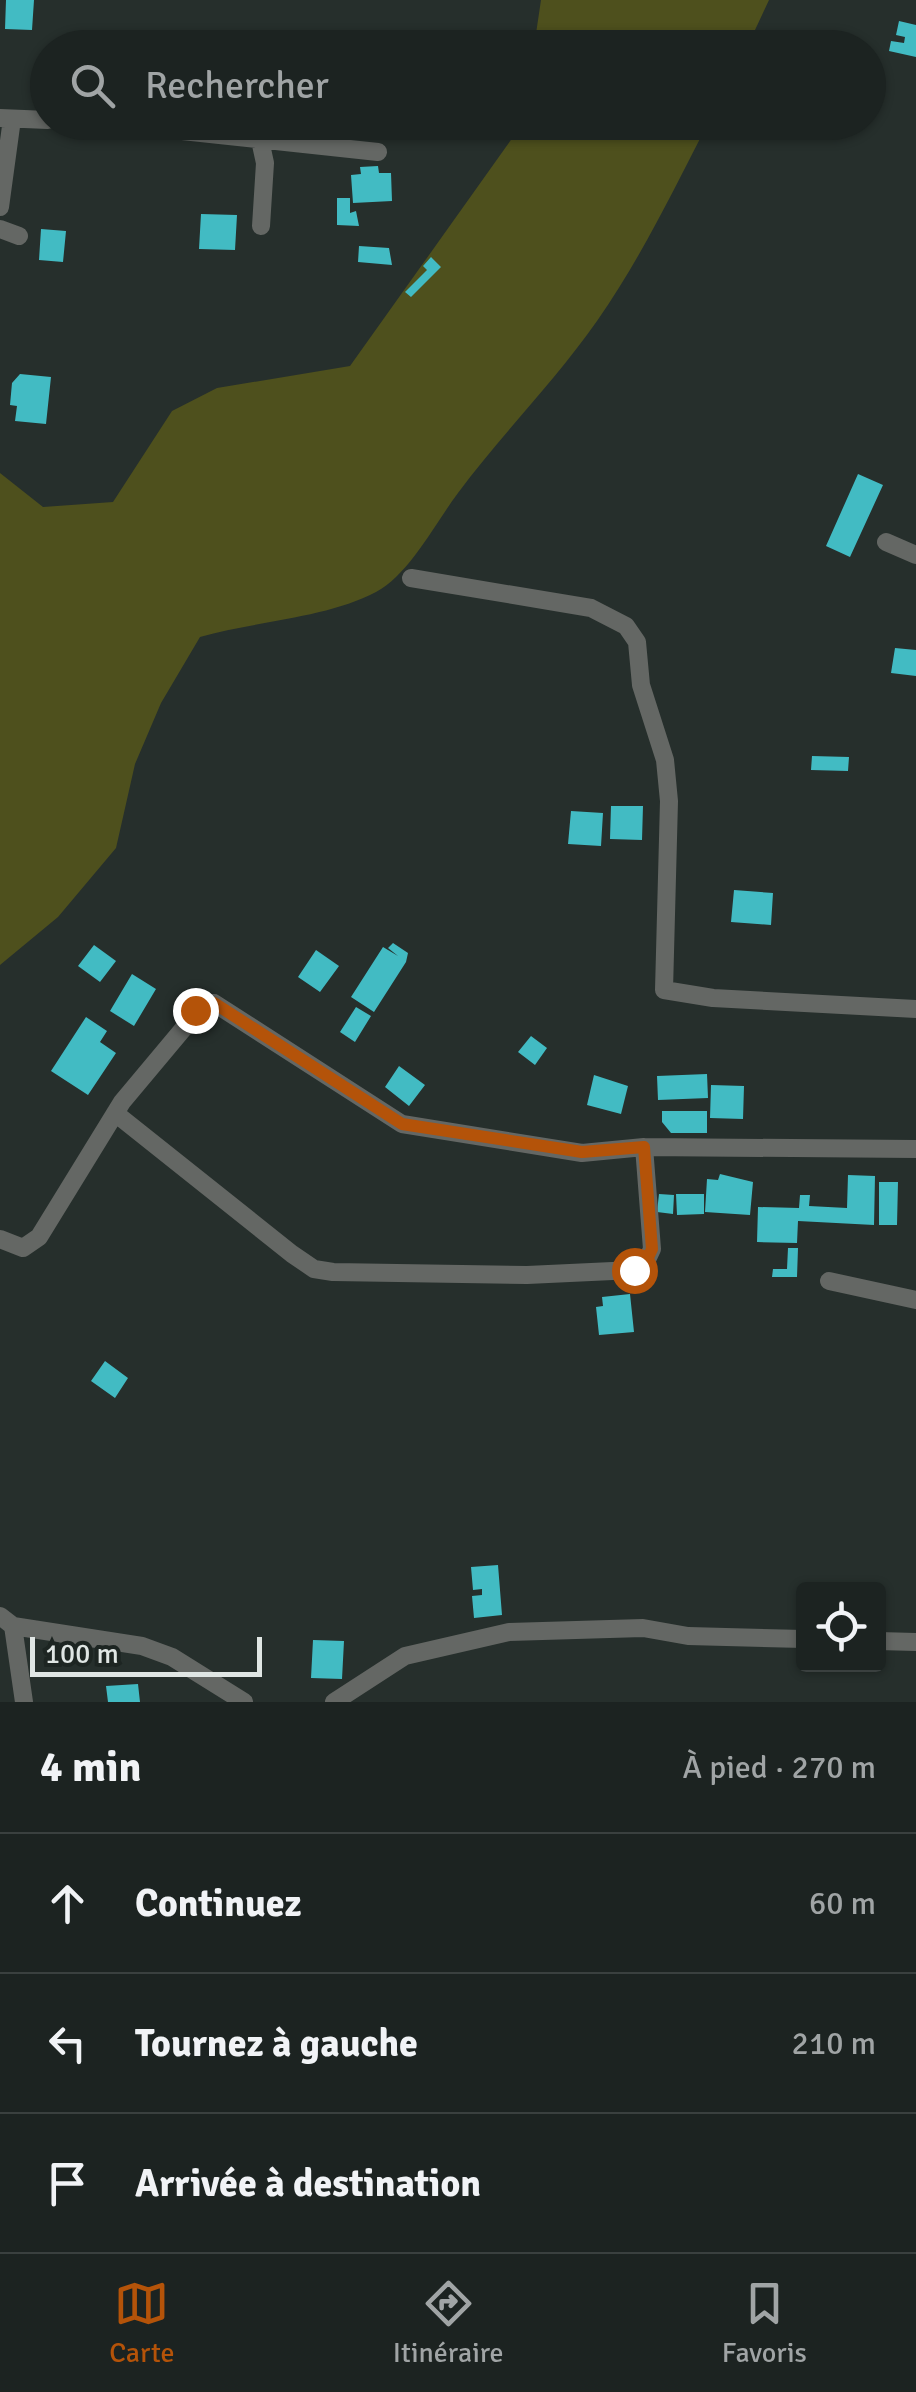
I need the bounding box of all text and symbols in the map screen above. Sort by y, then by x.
search box [30,30,886,140]
icon: search [65,58,120,113]
text: Rechercher [145,62,329,109]
route end [173,988,219,1034]
route start [612,1248,658,1294]
map controls [796,1582,886,1672]
button: locate [796,1582,886,1672]
scale bar [30,1632,262,1676]
text: 100 m [45,1637,119,1671]
text: 4 min [40,1742,141,1793]
text: À pied · 270 m [683,1748,876,1787]
icon: ahead [40,1876,95,1931]
text: Continuez [135,1880,302,1927]
text: 60 m [809,1884,876,1923]
icon: left [40,2016,95,2071]
text: Tournez à gauche [135,2020,418,2067]
text: 210 m [792,2024,876,2063]
icon: arrive [40,2156,95,2211]
text: Arrivée à destination [135,2160,481,2207]
tab: Carte [109,2276,174,2370]
tab: Itinéraire [393,2276,504,2370]
tab: Favoris [722,2276,807,2370]

